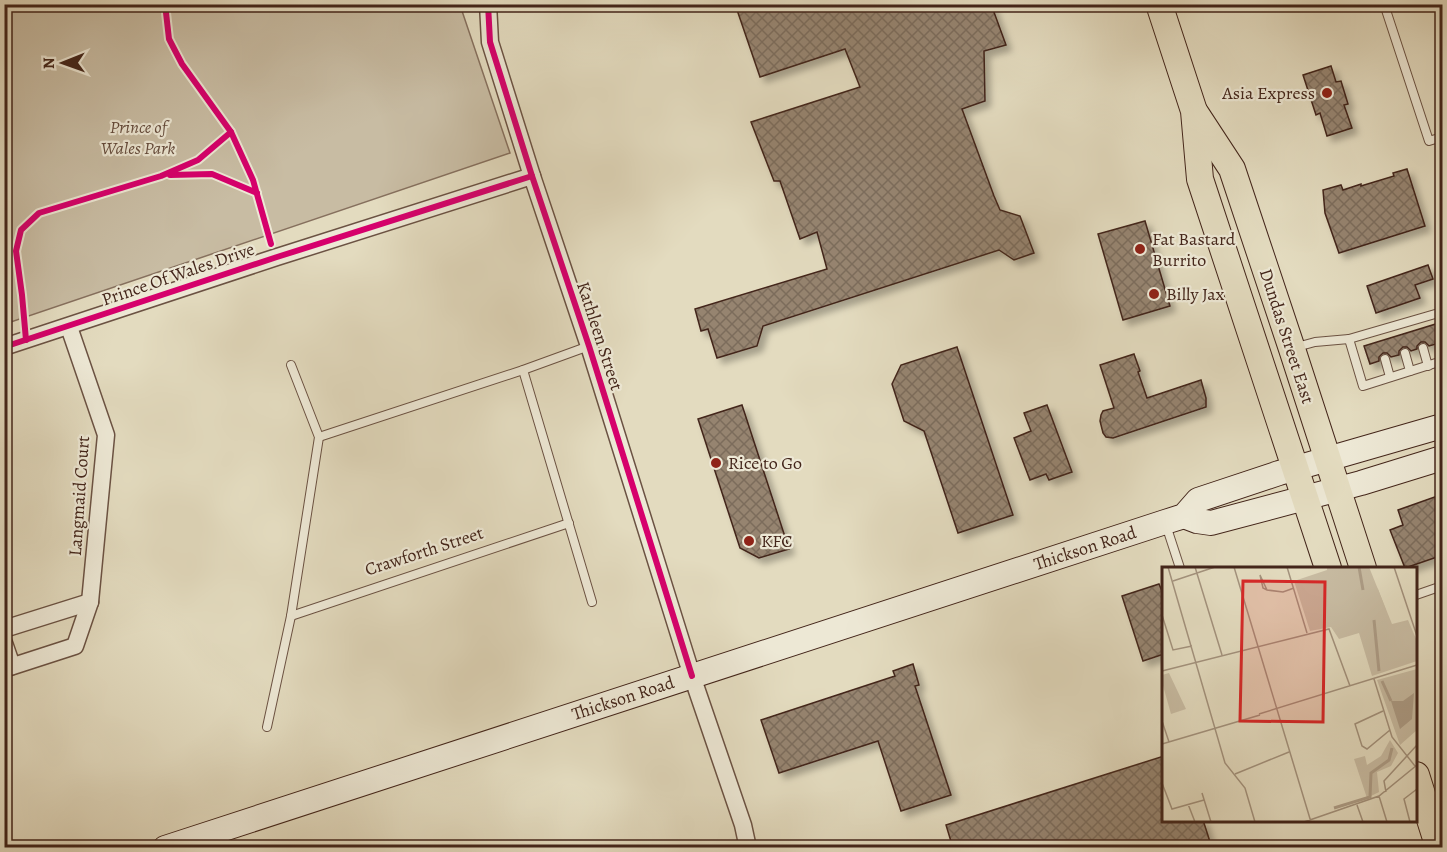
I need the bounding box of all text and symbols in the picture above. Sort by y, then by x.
north arrow [33,33,93,93]
text: N [38,57,60,69]
place label: Asia Express [1221,81,1315,105]
marker: Asia Express [1320,86,1334,100]
park label: Prince of Wales Park [101,115,175,160]
place label: Fat Bastard Burrito [1152,227,1236,272]
street label: Prince Of Wales Drive [98,237,258,311]
marker: Fat Bastard Burrito [1133,242,1147,256]
street label: Dundas Street East [1254,265,1320,407]
street label: Kathleen Street [571,278,629,394]
place label: Billy Jax [1166,282,1225,306]
marker: Billy Jax [1147,287,1161,301]
street label: Langmaid Court [63,435,95,557]
place label: Rice to Go [728,451,802,475]
marker: Rice to Go [709,456,723,470]
street label: Thickson Road [1031,520,1140,576]
street label: Crawforth Street [362,521,486,581]
place label: KFC [761,529,793,553]
marker: KFC [742,534,756,548]
inset map [1162,567,1417,822]
street label: Thickson Road [569,670,678,726]

